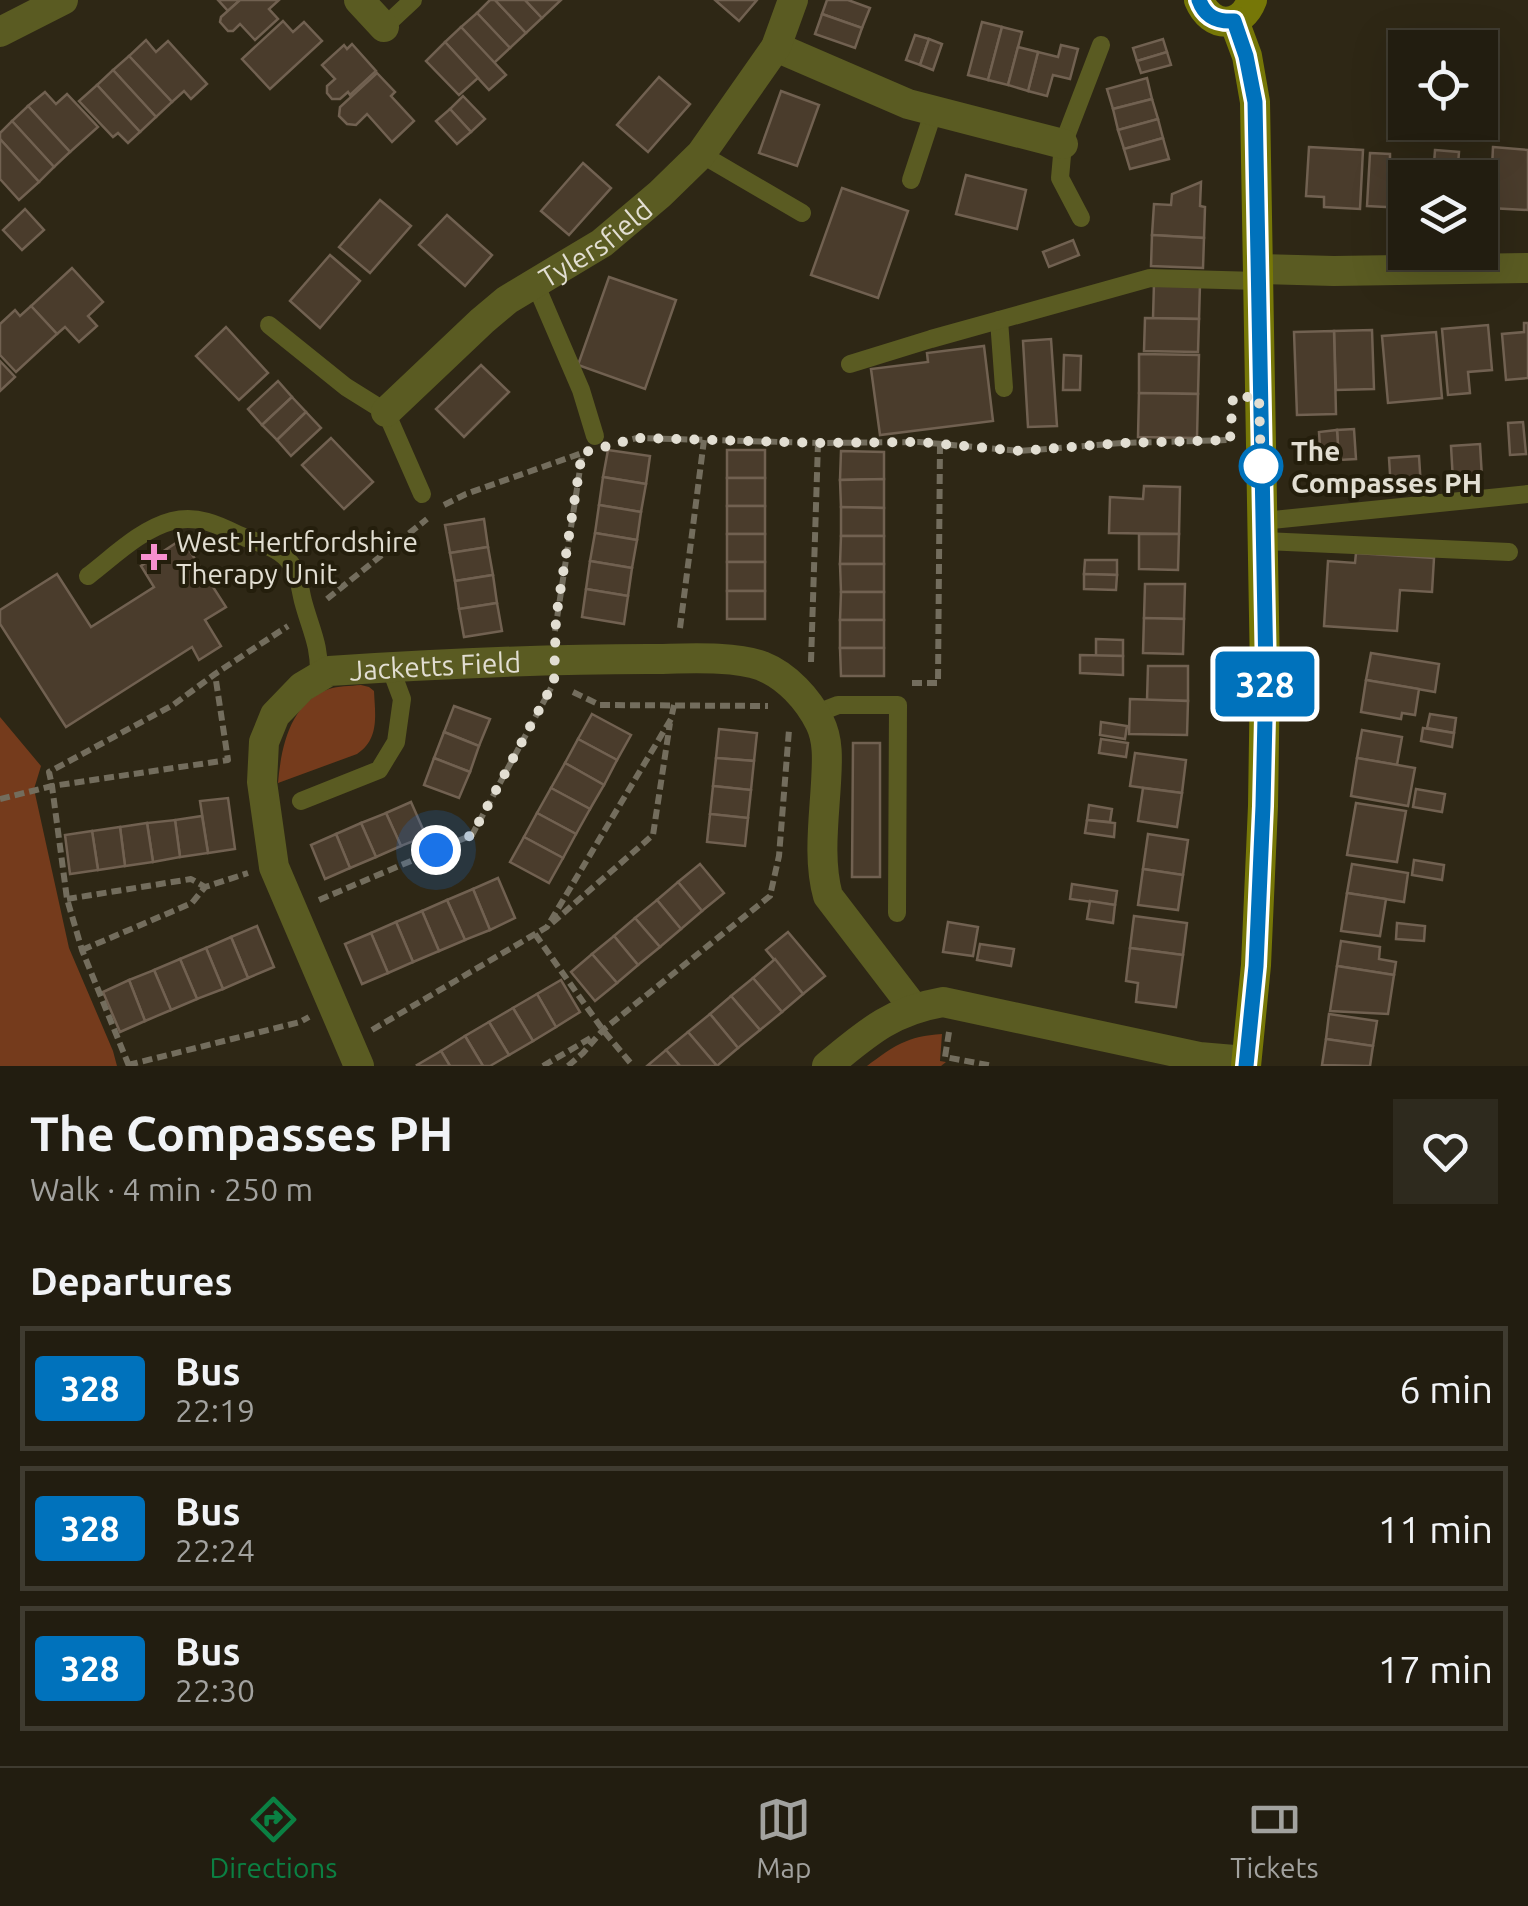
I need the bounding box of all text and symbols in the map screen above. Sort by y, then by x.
map controls [1388,30,1498,270]
button: locate [1388,30,1498,140]
button: layers [1388,160,1498,270]
street label: Tylersfield [533,193,658,293]
place label: The Compasses PH [1291,435,1482,498]
marker: The Compasses PH [1240,445,1282,487]
place label: West Hertfordshire Therapy Unit [176,526,418,589]
marker: West Hertfordshire Therapy Unit [141,544,167,570]
street label: Jacketts Field [348,646,521,685]
line badge: 328 [1208,652,1322,716]
text: 328 [1235,664,1295,704]
your location [411,825,461,875]
button: heart [1393,1099,1498,1204]
text: The Compasses PH [30,1106,453,1160]
text: Walk · 4 min · 250 m [30,1171,313,1207]
text: Departures [30,1260,232,1302]
text: Bus [175,1350,240,1392]
text: 328 [60,1368,120,1408]
text: 6 min [1399,1368,1493,1410]
text: 22:19 [175,1392,255,1428]
text: Bus [175,1490,240,1532]
text: 328 [60,1508,120,1548]
text: 11 min [1378,1508,1493,1550]
text: 22:24 [175,1532,255,1568]
text: Bus [175,1630,240,1672]
text: 328 [60,1648,120,1688]
text: 17 min [1378,1648,1493,1690]
text: 22:30 [175,1672,255,1708]
tab: Directions [209,1792,337,1883]
tab: Map [756,1792,811,1883]
tab: Tickets [1230,1792,1319,1883]

